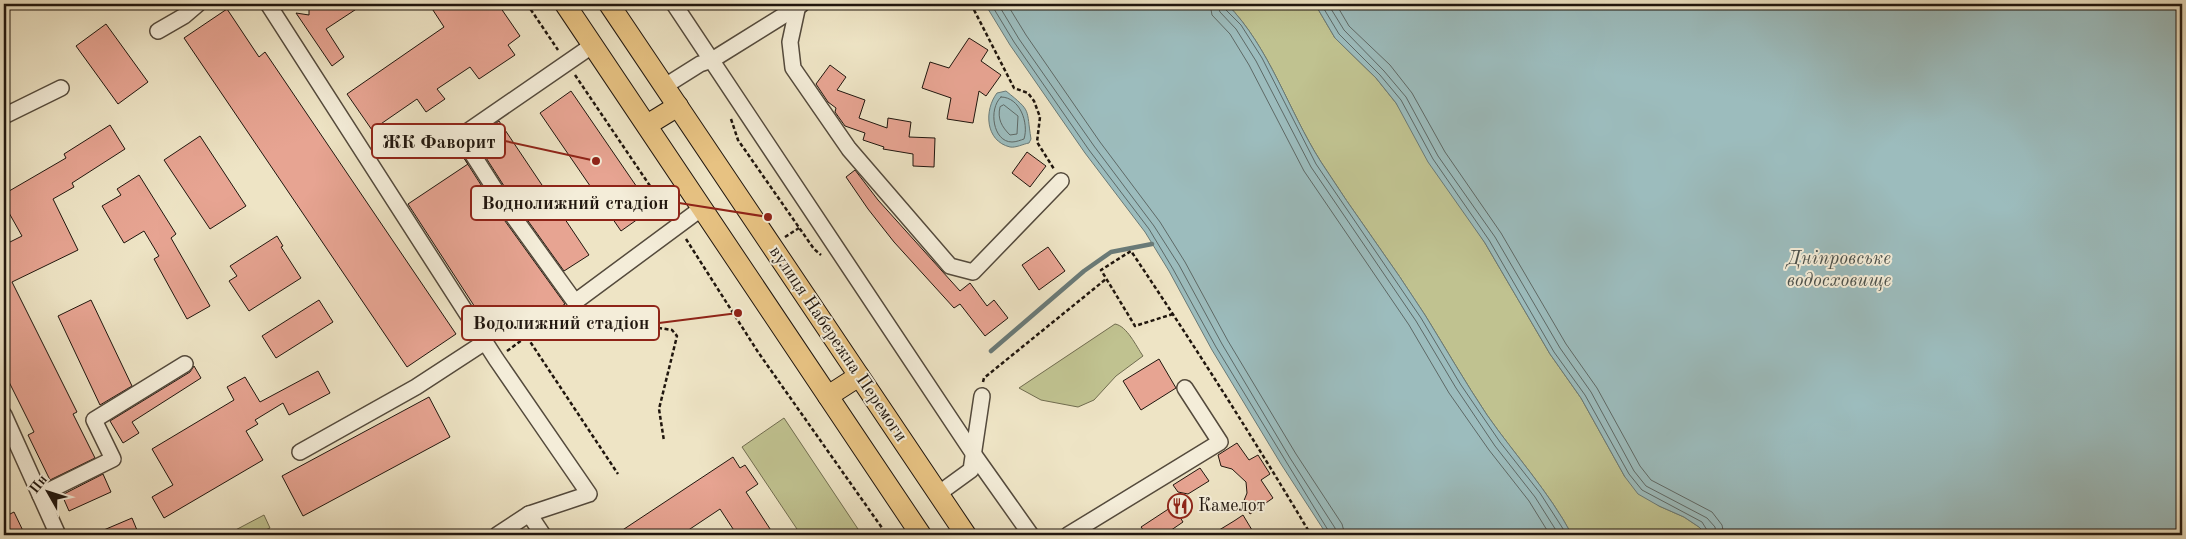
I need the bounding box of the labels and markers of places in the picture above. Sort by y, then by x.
callout: ЖК Фаворит [372,124,505,158]
callout: Воднолижний стадіон [471,186,679,220]
callout: Водолижний стадіон [462,306,659,340]
restaurant icon: Камелот [1167,493,1193,519]
place label: Камелот [1198,497,1265,515]

